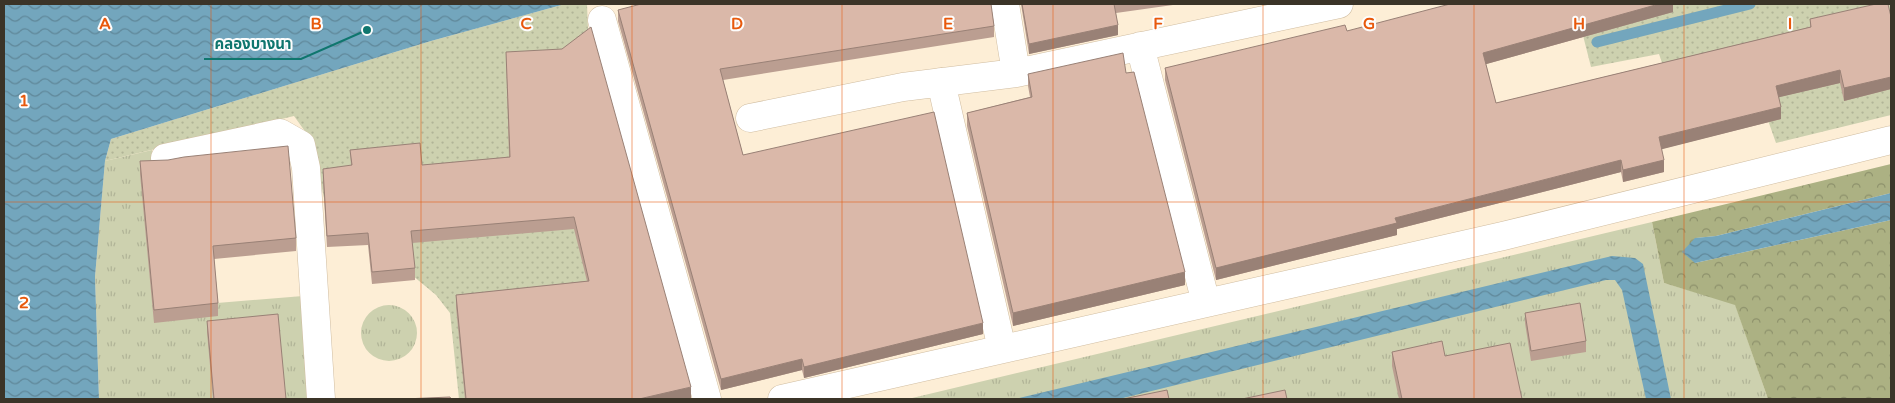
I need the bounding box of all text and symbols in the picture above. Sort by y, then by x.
text: A [99,14,111,34]
text: B [310,14,322,34]
text: C [520,14,532,34]
text: D [731,14,743,34]
text: E [943,14,953,34]
text: F [1153,14,1163,34]
text: G [1363,14,1375,34]
text: H [1573,14,1585,34]
text: I [1788,14,1792,34]
callout: คลองบางนา [204,29,301,59]
text: คลองบางนา [215,35,291,53]
text: 1 [19,91,29,111]
text: 2 [19,293,29,313]

